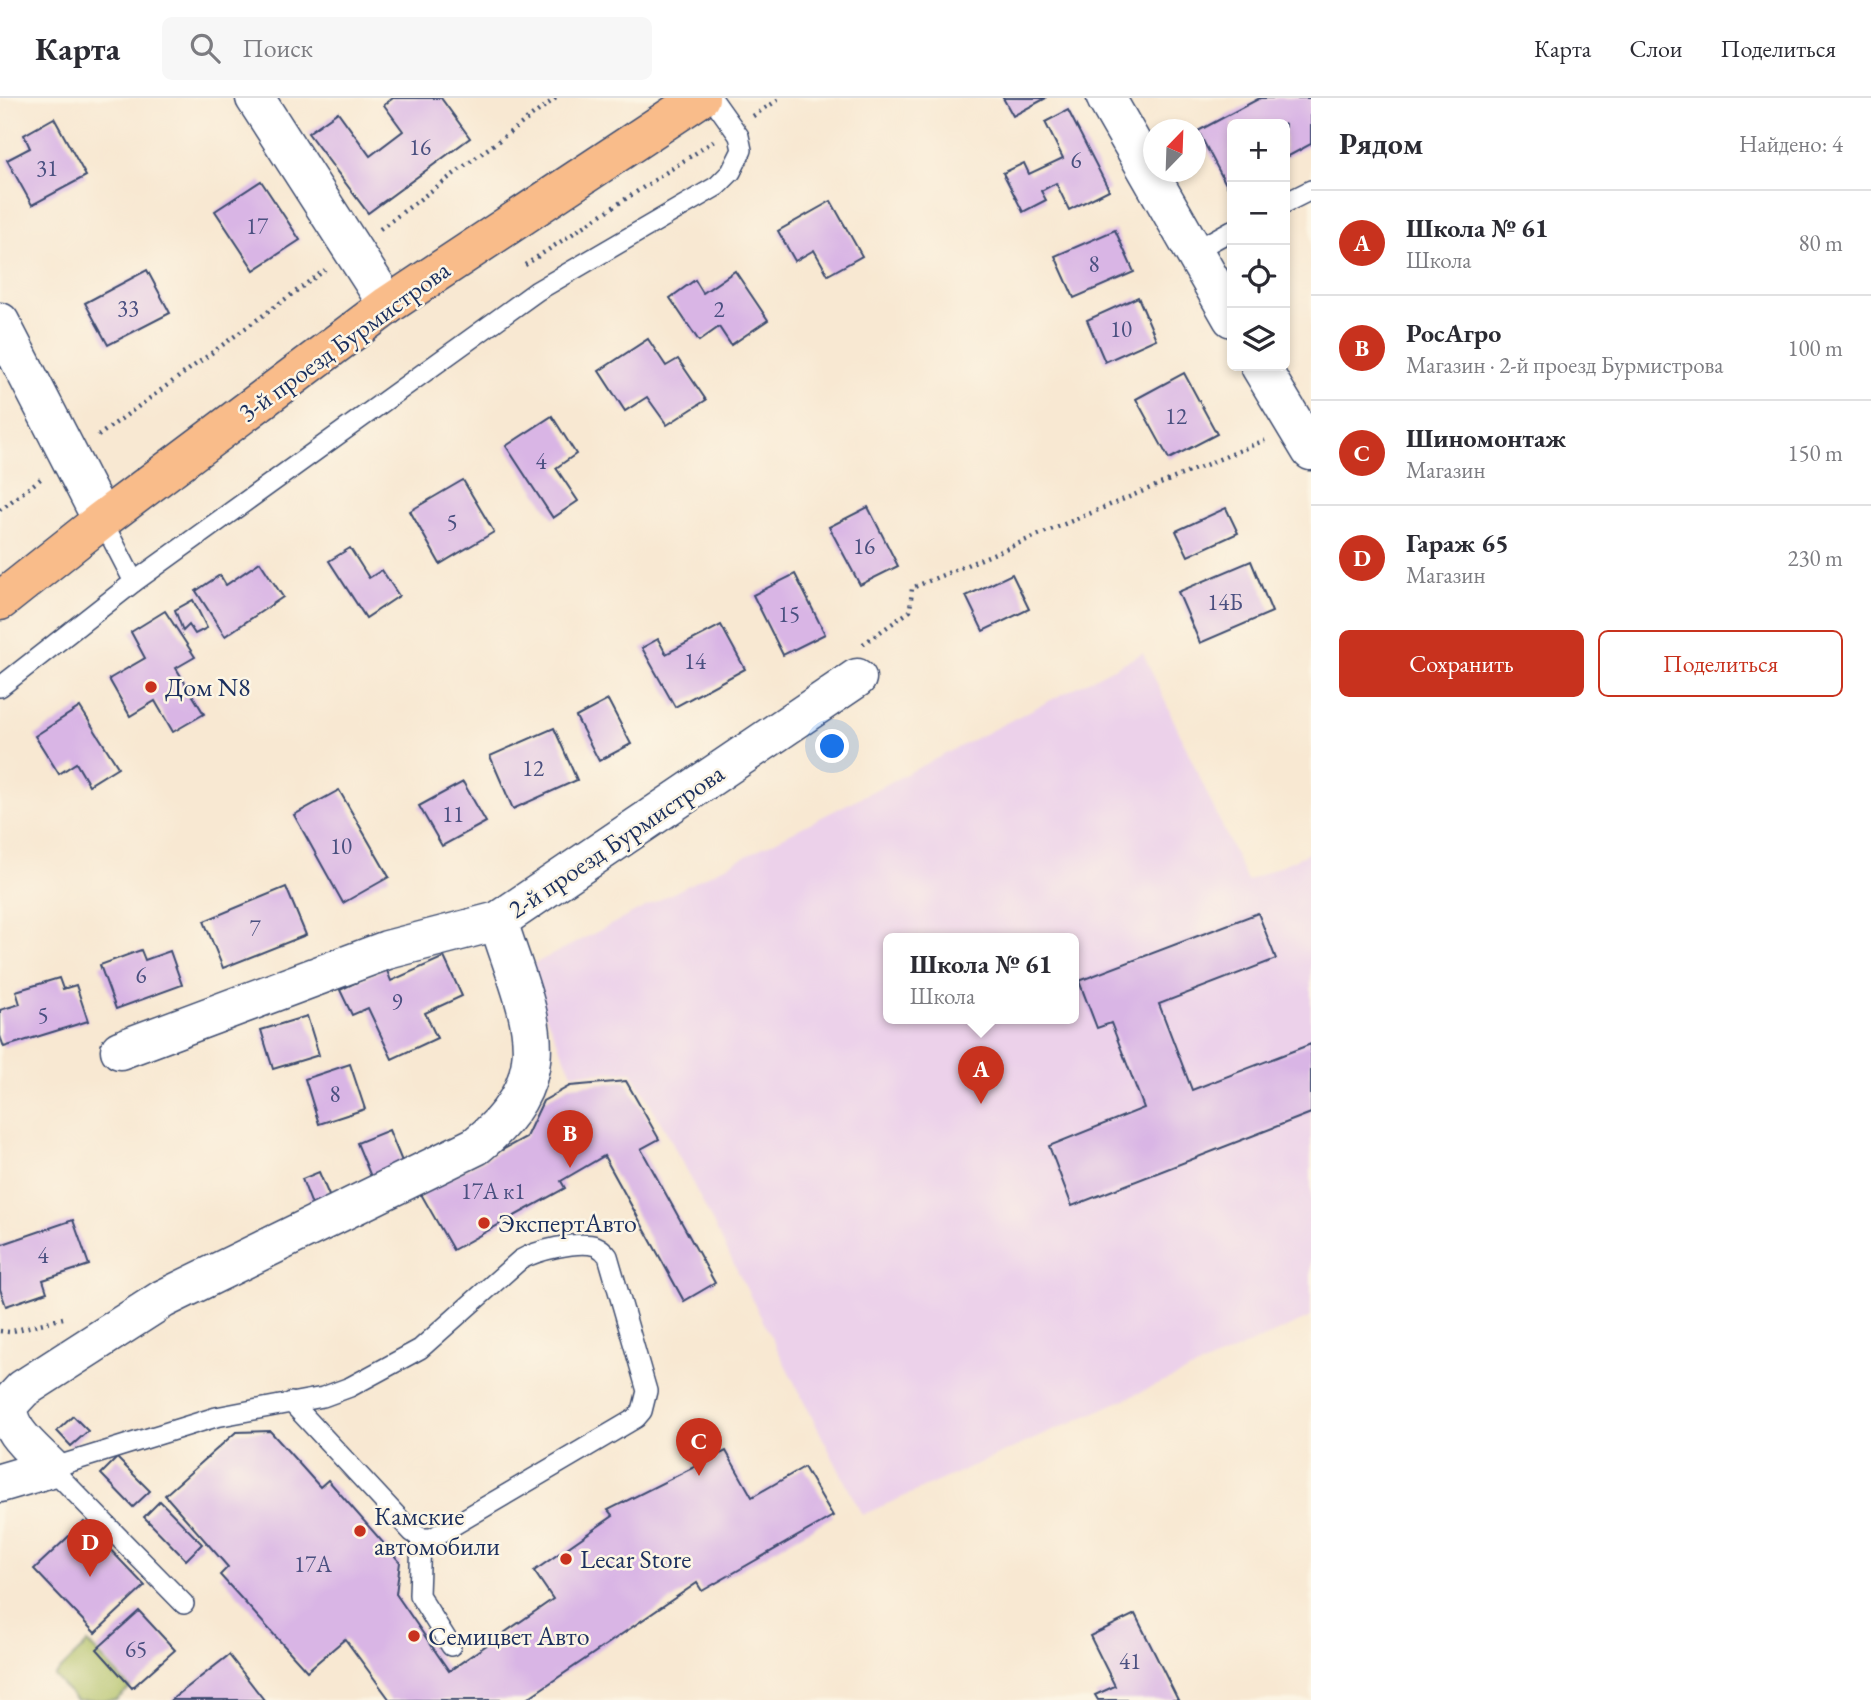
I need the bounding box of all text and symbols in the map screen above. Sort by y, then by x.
search box [162,17,652,80]
text: Карта [35,27,120,70]
icon: search [186,29,224,67]
text: Поиск [242,31,313,65]
text: Карта [1534,33,1591,64]
text: Слои [1629,33,1683,64]
text: Поделиться [1721,33,1836,64]
north arrow [1143,119,1206,182]
map controls [1227,119,1290,371]
button: + [1227,119,1290,182]
text: Рядом [1339,124,1423,163]
text: Найдено: 4 [1739,129,1843,159]
house number: 16 [409,132,431,162]
house number: 6 [1070,145,1082,175]
house number: 31 [36,153,58,183]
button: − [1227,182,1290,245]
house number: 17 [246,211,269,241]
text: Школа № 61 [1406,211,1549,245]
text: A [1354,228,1370,258]
text: 80 m [1798,228,1843,258]
button: locate [1227,245,1290,308]
text: Школа [1406,245,1471,275]
house number: 8 [1088,249,1100,279]
street label: 3-й проезд Бурмистрова [231,252,457,429]
house number: 33 [117,293,139,323]
house number: 2 [713,294,725,324]
button: layers [1227,308,1290,371]
house number: 10 [1110,314,1132,344]
text: РосАгро [1406,316,1501,350]
text: B [1355,333,1369,363]
text: 100 m [1787,333,1843,363]
text: Магазин · 2-й проезд Бурмистрова [1406,350,1724,380]
house number: 12 [1165,401,1187,431]
text: Шиномонтаж [1406,421,1566,455]
text: C [1354,438,1370,468]
text: 150 m [1787,438,1843,468]
house number: 4 [535,446,547,476]
text: Магазин [1406,455,1485,485]
house number: 5 [446,507,458,537]
text: Гараж 65 [1406,526,1509,560]
house number: 16 [853,531,875,561]
text: D [1353,543,1371,573]
text: 230 m [1787,543,1843,573]
text: Магазин [1406,560,1485,590]
house number: 14Б [1207,587,1243,617]
house number: 15 [778,599,800,629]
button: Сохранить [1339,630,1584,697]
button: Поделиться [1598,630,1843,697]
house number: 14 [684,646,707,676]
place label: Дом N8 [165,670,250,704]
marker: Дом N8 [143,679,159,695]
your location [815,729,849,763]
house number: 12 [522,753,544,783]
street label: 2-й проезд Бурмистрова [501,756,731,926]
house number: 11 [442,799,464,829]
house number: 10 [330,831,352,861]
house number: 7 [249,913,261,943]
popup [883,933,1079,1024]
text: Школа № 61 [910,947,1052,981]
house number: 6 [135,960,147,990]
text: Школа [910,981,975,1011]
house number: 9 [391,987,403,1017]
house number: 5 [37,1000,49,1030]
pin: A [958,1046,1004,1104]
house number: 8 [329,1079,341,1109]
pin: B [547,1110,593,1168]
house number: 17А к1 [461,1176,525,1206]
place label: ЭкспертАвто [498,1206,637,1240]
marker: ЭкспертАвто [476,1215,492,1231]
house number: 4 [37,1240,49,1270]
pin: C [676,1418,722,1476]
place label: Камские автомобили [374,1499,500,1563]
pin: D [67,1519,113,1577]
marker: Камские автомобили [352,1523,368,1539]
place label: Lecar Store [580,1542,691,1576]
house number: 17А [294,1549,333,1579]
marker: Lecar Store [558,1551,574,1567]
place label: Семицвет Авто [428,1619,590,1653]
marker: Семицвет Авто [406,1628,422,1644]
house number: 65 [125,1634,147,1664]
house number: 41 [1119,1646,1141,1676]

